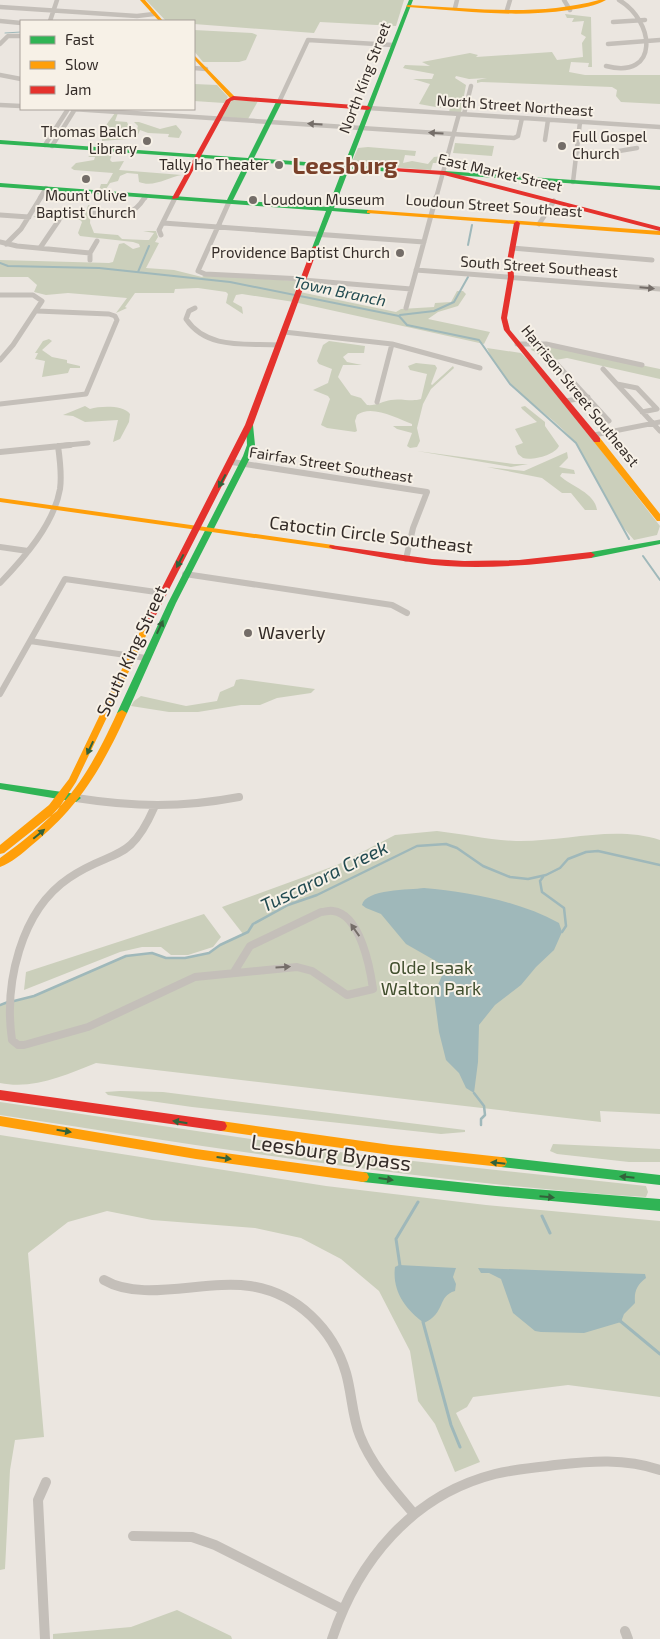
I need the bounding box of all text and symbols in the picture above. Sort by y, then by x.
street label: North King Street [335,19,394,136]
legend [20,20,195,110]
text: Fast [65,30,95,48]
text: Slow [65,55,99,73]
text: Jam [65,80,91,98]
street label: North Street Northeast [436,91,594,119]
one-way arrow [307,120,323,128]
place label: Thomas Balch Library [41,122,137,157]
place label: Full Gospel Church [572,127,648,162]
one-way arrow [428,128,444,136]
marker: Thomas Balch Library [141,135,153,147]
marker: Full Gospel Church [556,140,568,152]
street label: East Market Street [436,149,564,195]
district label: Leesburg [292,150,398,179]
place label: Tally Ho Theater [159,155,269,173]
marker: Tally Ho Theater [273,159,285,171]
marker: Mount Olive Baptist Church [80,173,92,185]
place label: Mount Olive Baptist Church [36,186,136,221]
place label: Loudoun Museum [263,190,385,208]
street label: Loudoun Street Southeast [405,190,583,220]
marker: Loudoun Museum [247,194,259,206]
place label: Providence Baptist Church [211,243,390,261]
marker: Providence Baptist Church [394,247,406,259]
street label: South Street Southeast [460,252,619,281]
water label: Town Branch [292,271,388,310]
one-way arrow [639,285,655,293]
street label: Harrison Street Southeast [518,321,644,470]
street label: Fairfax Street Southeast [248,442,415,486]
one-way arrow [218,474,226,489]
street label: Catoctin Circle Southeast [268,511,474,557]
one-way arrow [176,554,184,568]
street label: South King Street [91,582,171,719]
one-way arrow [157,620,165,634]
place label: Waverly [258,621,326,643]
marker: Waverly [242,627,254,639]
one-way arrow [86,741,94,755]
one-way arrow [32,828,45,839]
water label: Tuscarora Creek [256,835,391,916]
one-way arrow [350,923,360,937]
park label: Olde Isaak Walton Park [381,956,481,999]
one-way arrow [275,963,291,971]
one-way arrow [172,1117,188,1125]
one-way arrow [56,1128,72,1136]
street label: Leesburg Bypass [249,1128,413,1175]
one-way arrow [217,1154,233,1162]
one-way arrow [489,1159,505,1167]
one-way arrow [619,1173,635,1181]
one-way arrow [378,1175,394,1183]
one-way arrow [539,1193,555,1201]

